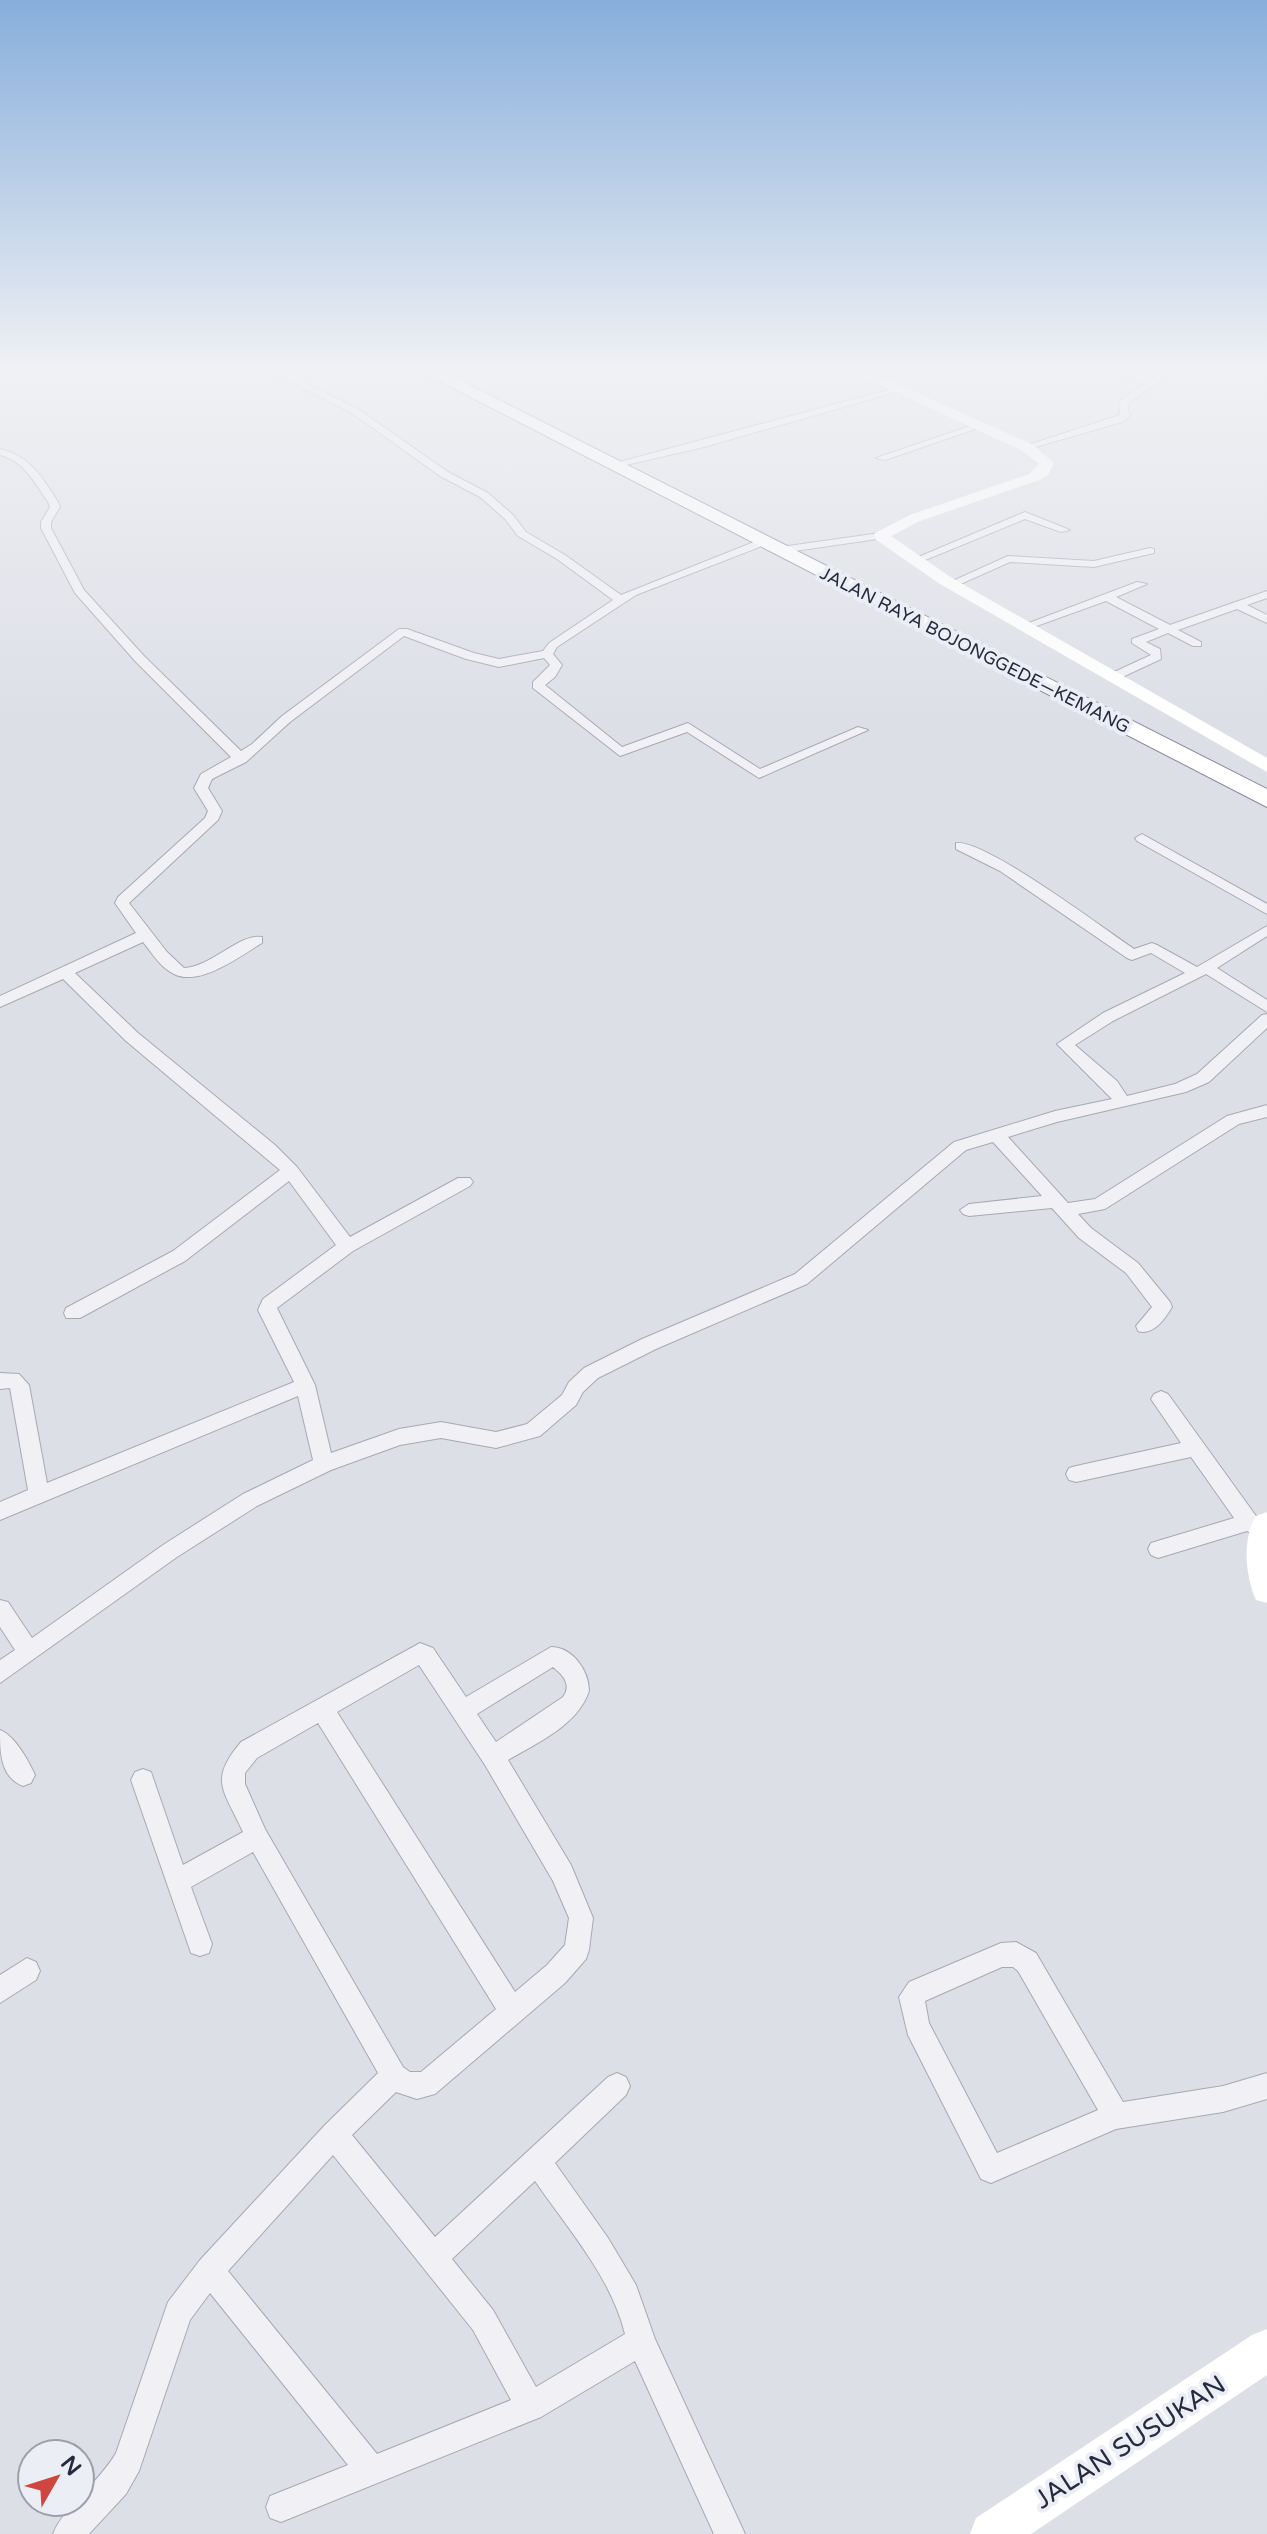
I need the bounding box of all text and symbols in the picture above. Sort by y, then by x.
street label: JALAN RAYA BOJONGGEDE—KEMANG [817,562,1133,738]
street label: JALAN SUSUKAN [1029,2369,1231,2515]
north arrow [16,2438,96,2518]
text: N [55,2451,86,2481]

